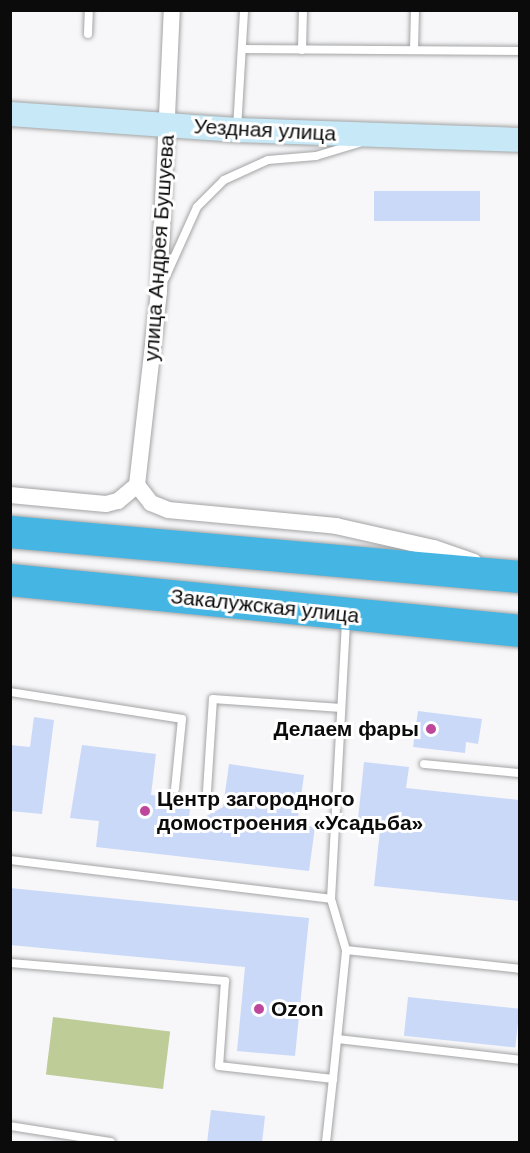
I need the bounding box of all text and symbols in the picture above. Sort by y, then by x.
street label: Уездная улица [193,114,337,146]
street label: улица Андрея Бушуева [139,134,179,362]
street label: Закалужская улица [169,584,361,628]
place label: Делаем фары [273,716,419,742]
marker: Делаем фары [424,722,438,736]
place label: Центр загородного домостроения «Усадьба» [157,786,423,836]
marker: Центр загородного домостроения «Усадьба» [138,804,152,818]
place label: Ozon [271,996,323,1022]
marker: Ozon [252,1002,266,1016]

